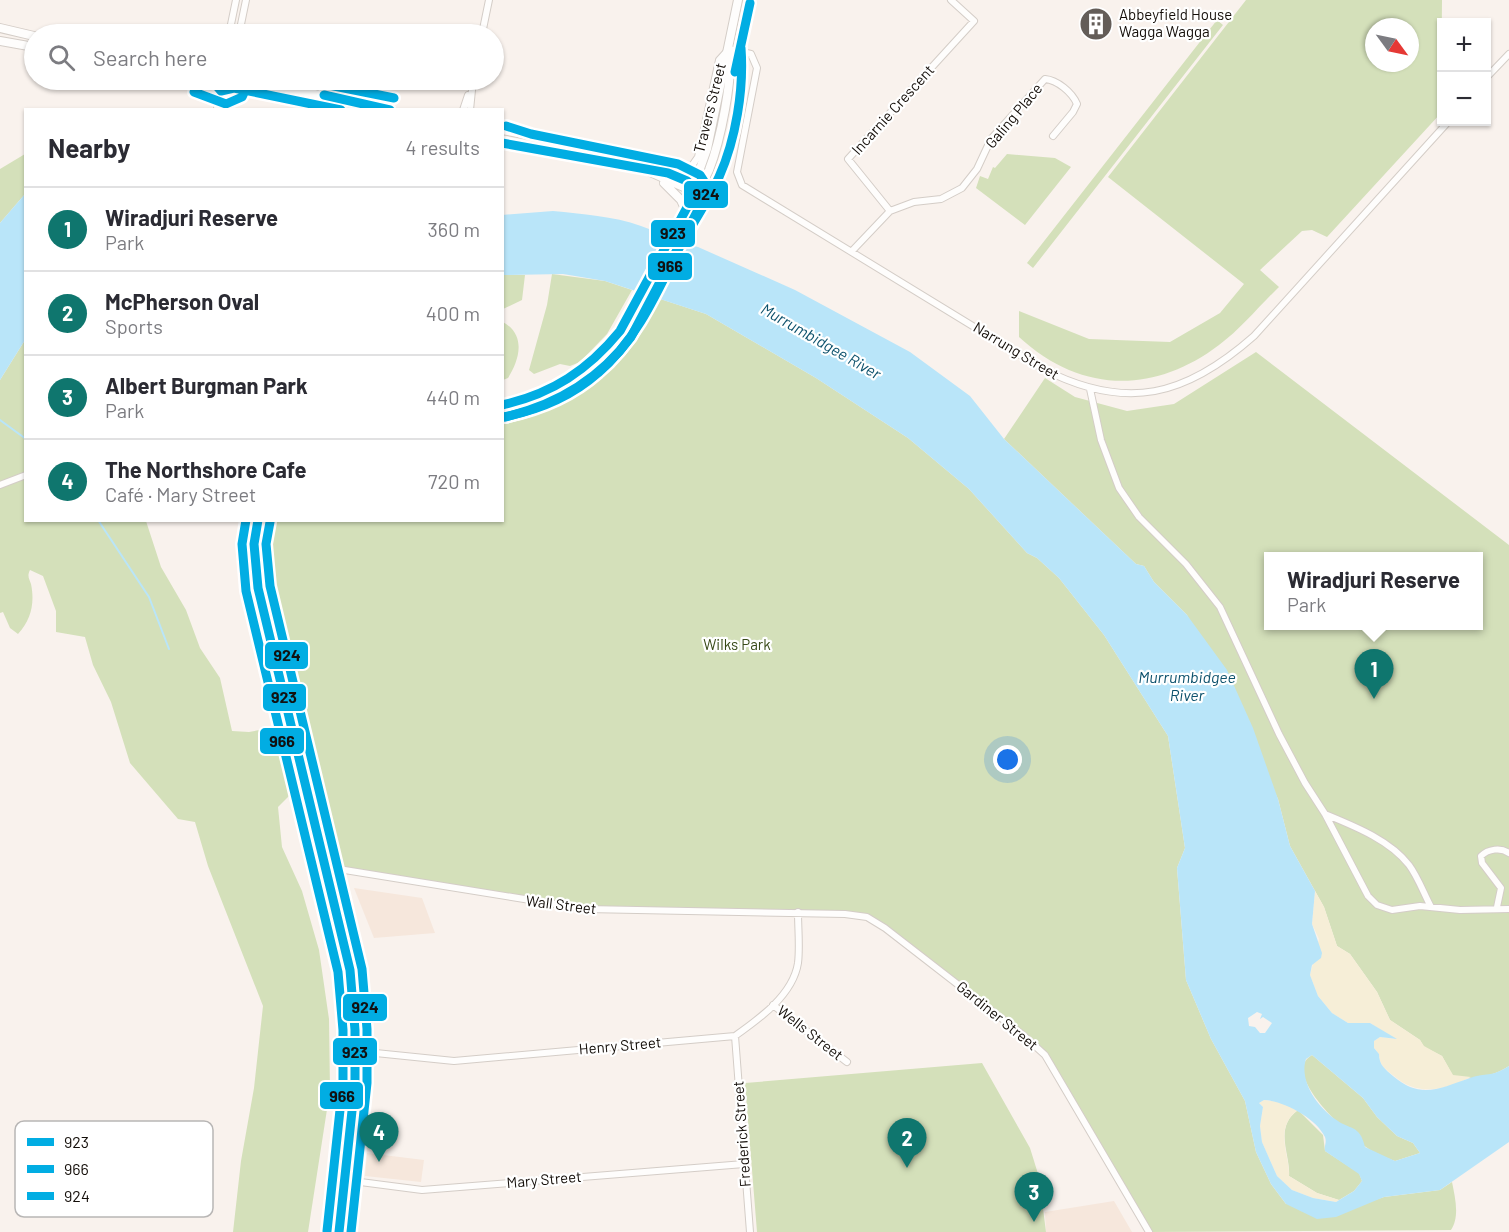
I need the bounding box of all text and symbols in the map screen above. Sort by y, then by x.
place label: Abbeyfield House Wagga Wagga [1119,5,1232,40]
building icon: Abbeyfield House Wagga Wagga [1078,6,1114,42]
north arrow [1365,18,1419,72]
map controls [1437,18,1491,126]
button: + [1437,18,1491,72]
search box [24,24,504,90]
icon: search [45,41,78,74]
text: Search here [93,44,207,70]
street label: Travers Street [689,61,729,155]
street label: Incarnie Crescent [847,61,937,158]
button: − [1437,72,1491,126]
street label: Galing Place [981,79,1045,151]
text: Nearby [48,132,130,163]
text: 4 results [405,135,480,159]
line badge: 924 [683,180,729,209]
text: 924 [692,184,720,203]
text: Wiradjuri Reserve [105,204,278,230]
text: 1 [64,217,71,241]
text: 360 m [428,217,480,241]
line badge: 923 [650,219,696,248]
text: 923 [660,223,686,242]
text: Park [105,230,144,254]
line badge: 966 [647,252,693,281]
text: 966 [657,256,683,275]
text: McPherson Oval [105,288,259,314]
water label: Murrumbidgee River [758,299,886,383]
text: 2 [62,301,73,325]
text: 400 m [426,301,480,325]
text: Sports [105,314,163,338]
street label: Narrung Street [970,317,1063,383]
text: Albert Burgman Park [105,372,308,398]
text: 3 [62,385,73,409]
text: 440 m [426,385,480,409]
text: Park [105,398,144,422]
text: The Northshore Cafe [105,456,306,482]
text: 4 [61,469,74,493]
text: 720 m [428,469,480,493]
text: Café · Mary Street [105,482,256,506]
popup [1264,552,1483,630]
text: Wiradjuri Reserve [1287,566,1460,592]
text: Park [1287,592,1326,616]
park label: Wilks Park [703,635,771,653]
line badge: 924 [264,641,309,670]
text: 924 [273,645,301,664]
pin: 1 [1354,650,1394,699]
water label: Murrumbidgee River [1138,667,1236,704]
line badge: 923 [262,683,307,712]
text: 923 [271,687,297,706]
line badge: 966 [259,727,305,755]
text: 966 [269,731,295,750]
your location [993,745,1022,774]
street label: Wall Street [525,891,597,917]
street label: Gardiner Street [953,977,1042,1054]
line badge: 924 [342,993,388,1022]
text: 924 [351,997,379,1016]
street label: Wells Street [774,1001,847,1063]
street label: Henry Street [578,1032,662,1058]
line badge: 923 [332,1037,378,1066]
text: 923 [342,1042,368,1061]
street label: Frederick Street [728,1080,754,1188]
line badge: 966 [319,1081,364,1110]
text: 966 [329,1086,355,1105]
pin: 4 [360,1112,398,1162]
pin: 2 [888,1118,926,1168]
legend [15,1121,213,1217]
text: 923 [64,1132,89,1151]
text: 966 [64,1159,89,1178]
street label: Mary Street [506,1167,582,1191]
pin: 3 [1014,1172,1054,1222]
text: 924 [64,1186,90,1205]

